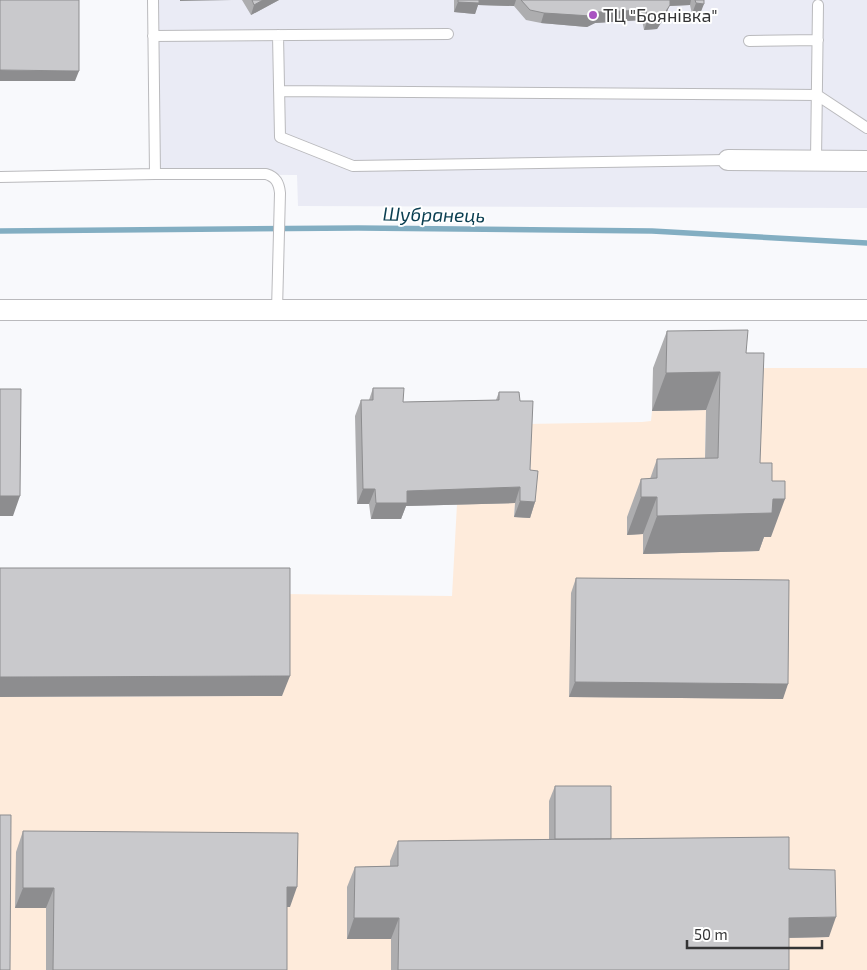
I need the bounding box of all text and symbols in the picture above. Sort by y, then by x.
place label: ТЦ "Боянівка" [603,4,718,26]
marker: ТЦ "Боянівка" [587,9,599,21]
water label: Шубранець [382,202,486,226]
scale bar [687,918,822,950]
text: 50 m [694,925,728,943]

